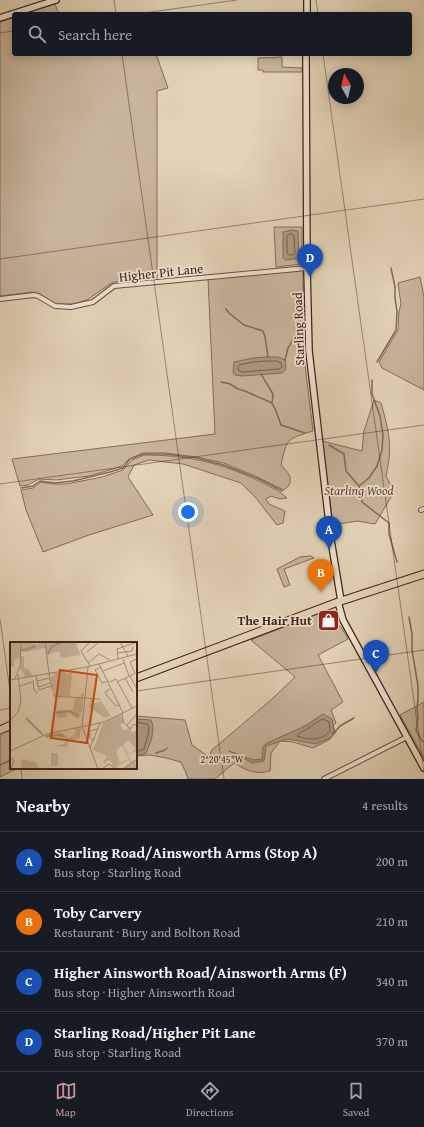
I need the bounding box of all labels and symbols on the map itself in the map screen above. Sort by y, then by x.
north arrow [328,68,364,104]
pin: D [297,244,323,277]
street label: Higher Pit Lane [118,259,204,286]
street label: Starling Road [288,292,309,366]
park label: Starling Wood [324,481,394,500]
your location [178,502,198,522]
pin: A [316,516,342,549]
pin: B [308,559,334,592]
shop icon: The Hair Hut [315,607,341,633]
place label: The Hair Hut [237,611,312,630]
pin: C [363,640,389,673]
inset map [10,642,137,769]
text: 2°20'45"W [200,752,244,767]

